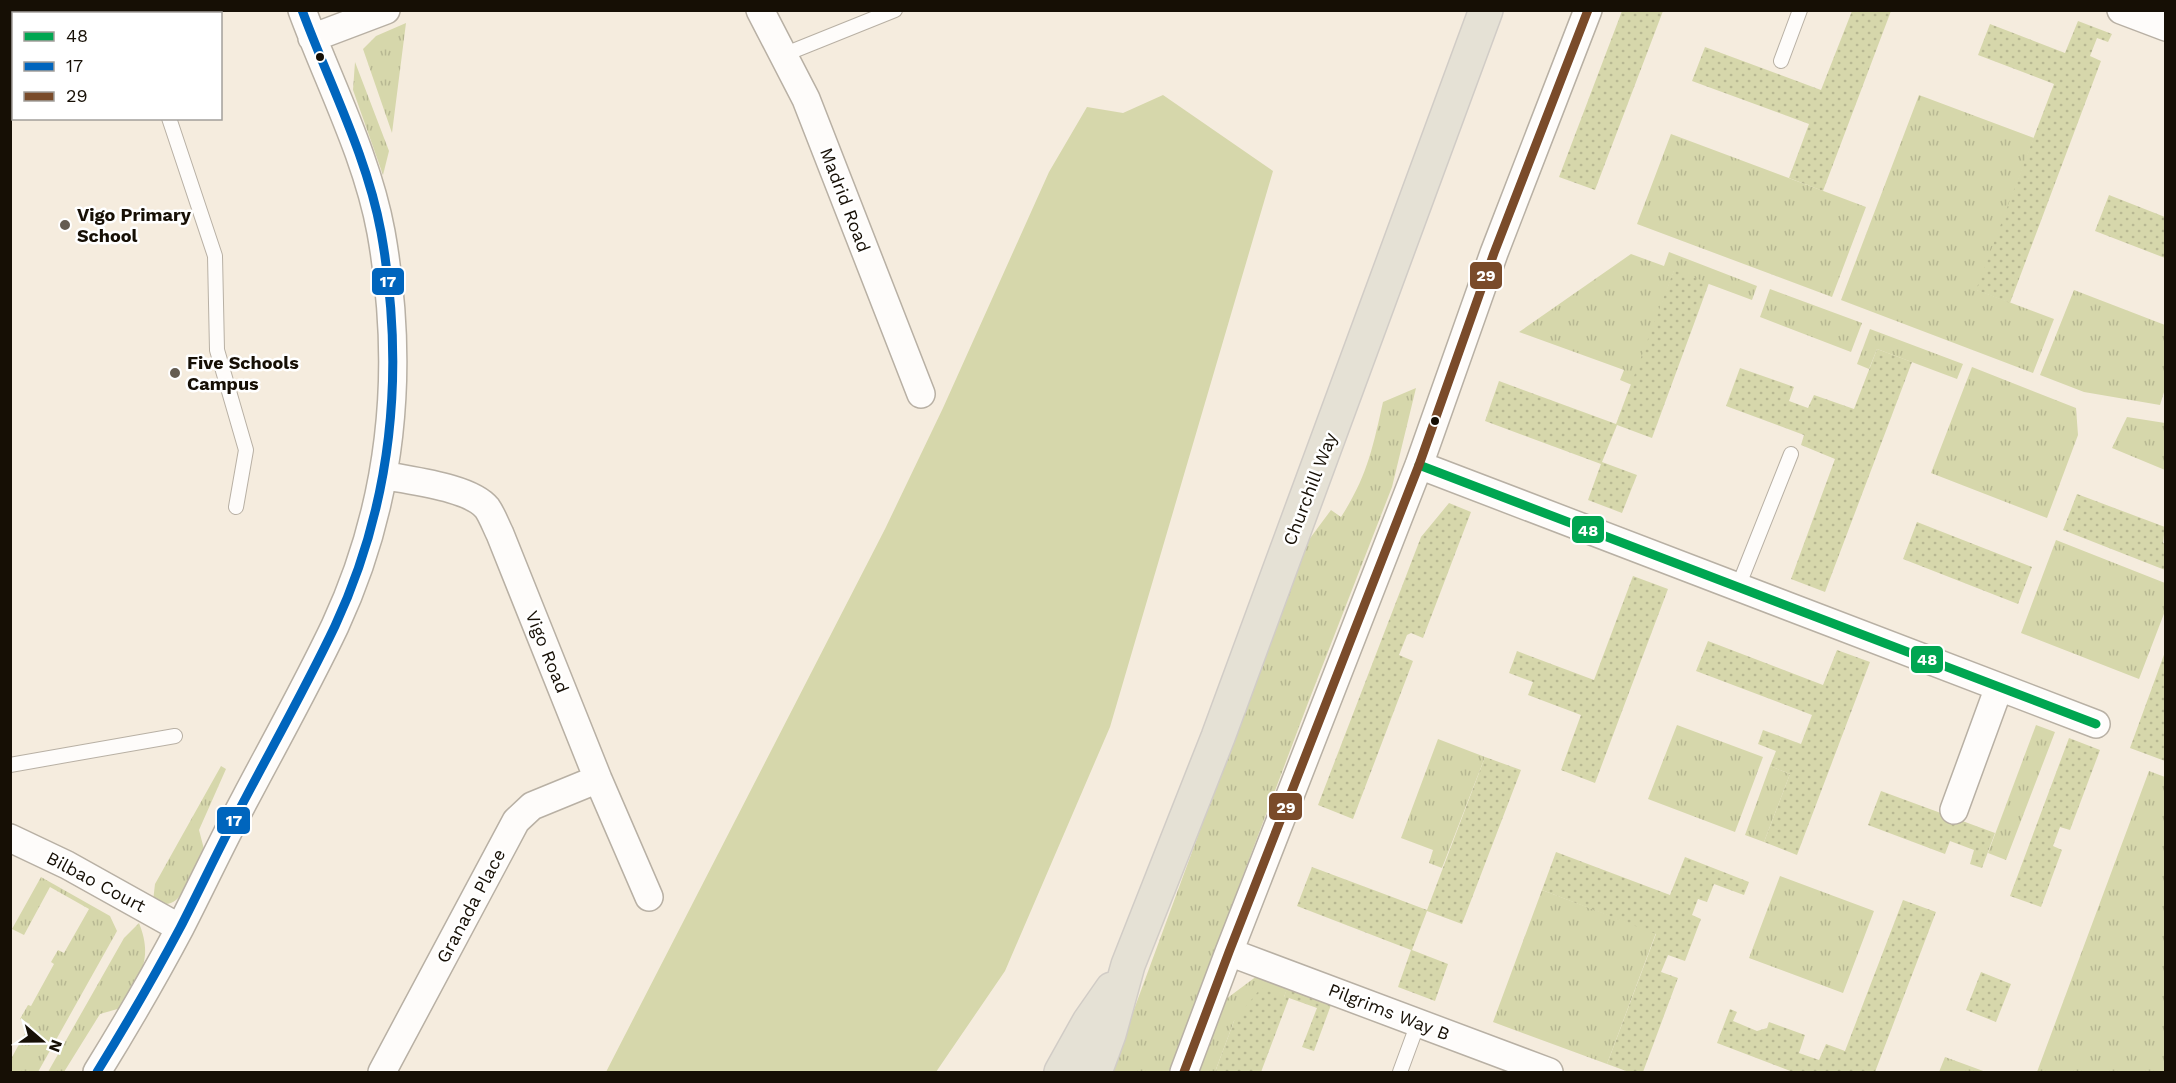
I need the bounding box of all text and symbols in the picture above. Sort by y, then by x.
legend [12,12,222,120]
text: 48 [66,25,88,46]
unlabelled marker [314,51,326,63]
text: 17 [66,55,83,76]
text: 29 [66,85,88,106]
street label: Madrid Road [816,145,875,255]
place label: Vigo Primary School [77,204,192,246]
marker: Vigo Primary School [58,218,72,232]
line badge: 29 [1469,261,1503,290]
text: 29 [1476,266,1496,285]
line badge: 17 [371,267,405,296]
text: 17 [380,272,397,291]
place label: Five Schools Campus [187,352,299,394]
marker: Five Schools Campus [168,366,182,380]
unlabelled marker [1429,415,1441,427]
street label: Churchill Way [1278,429,1341,548]
line badge: 48 [1571,515,1605,544]
text: 48 [1578,521,1598,540]
street label: Vigo Road [521,608,573,696]
line badge: 48 [1910,645,1944,674]
text: 48 [1917,650,1937,669]
line badge: 29 [1268,792,1303,821]
text: 29 [1276,798,1296,817]
line badge: 17 [216,806,251,835]
text: 17 [226,811,243,830]
street label: Granada Place [432,845,509,966]
street label: Bilbao Court [43,847,150,917]
street label: Pilgrims Way B [1326,979,1453,1044]
north arrow [12,1011,72,1071]
text: N [45,1037,67,1055]

